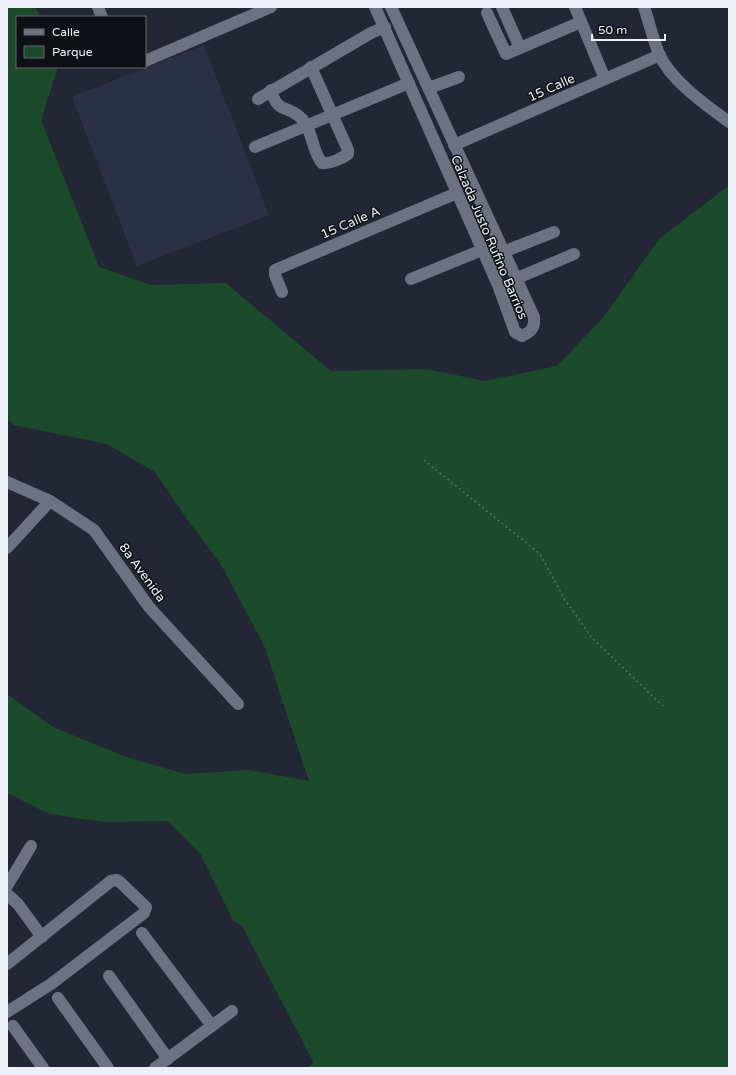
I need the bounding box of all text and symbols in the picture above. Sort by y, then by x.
legend [16,16,146,68]
scale bar [592,16,665,42]
text: 50 m [598,23,627,37]
text: Calle [52,25,80,39]
text: Parque [52,45,93,59]
street label: 15 Calle [525,70,577,105]
street label: Calzada Justo Rufino Barrios [447,153,531,322]
street label: 15 Calle A [318,203,383,243]
street label: 8a Avenida [115,540,169,605]

